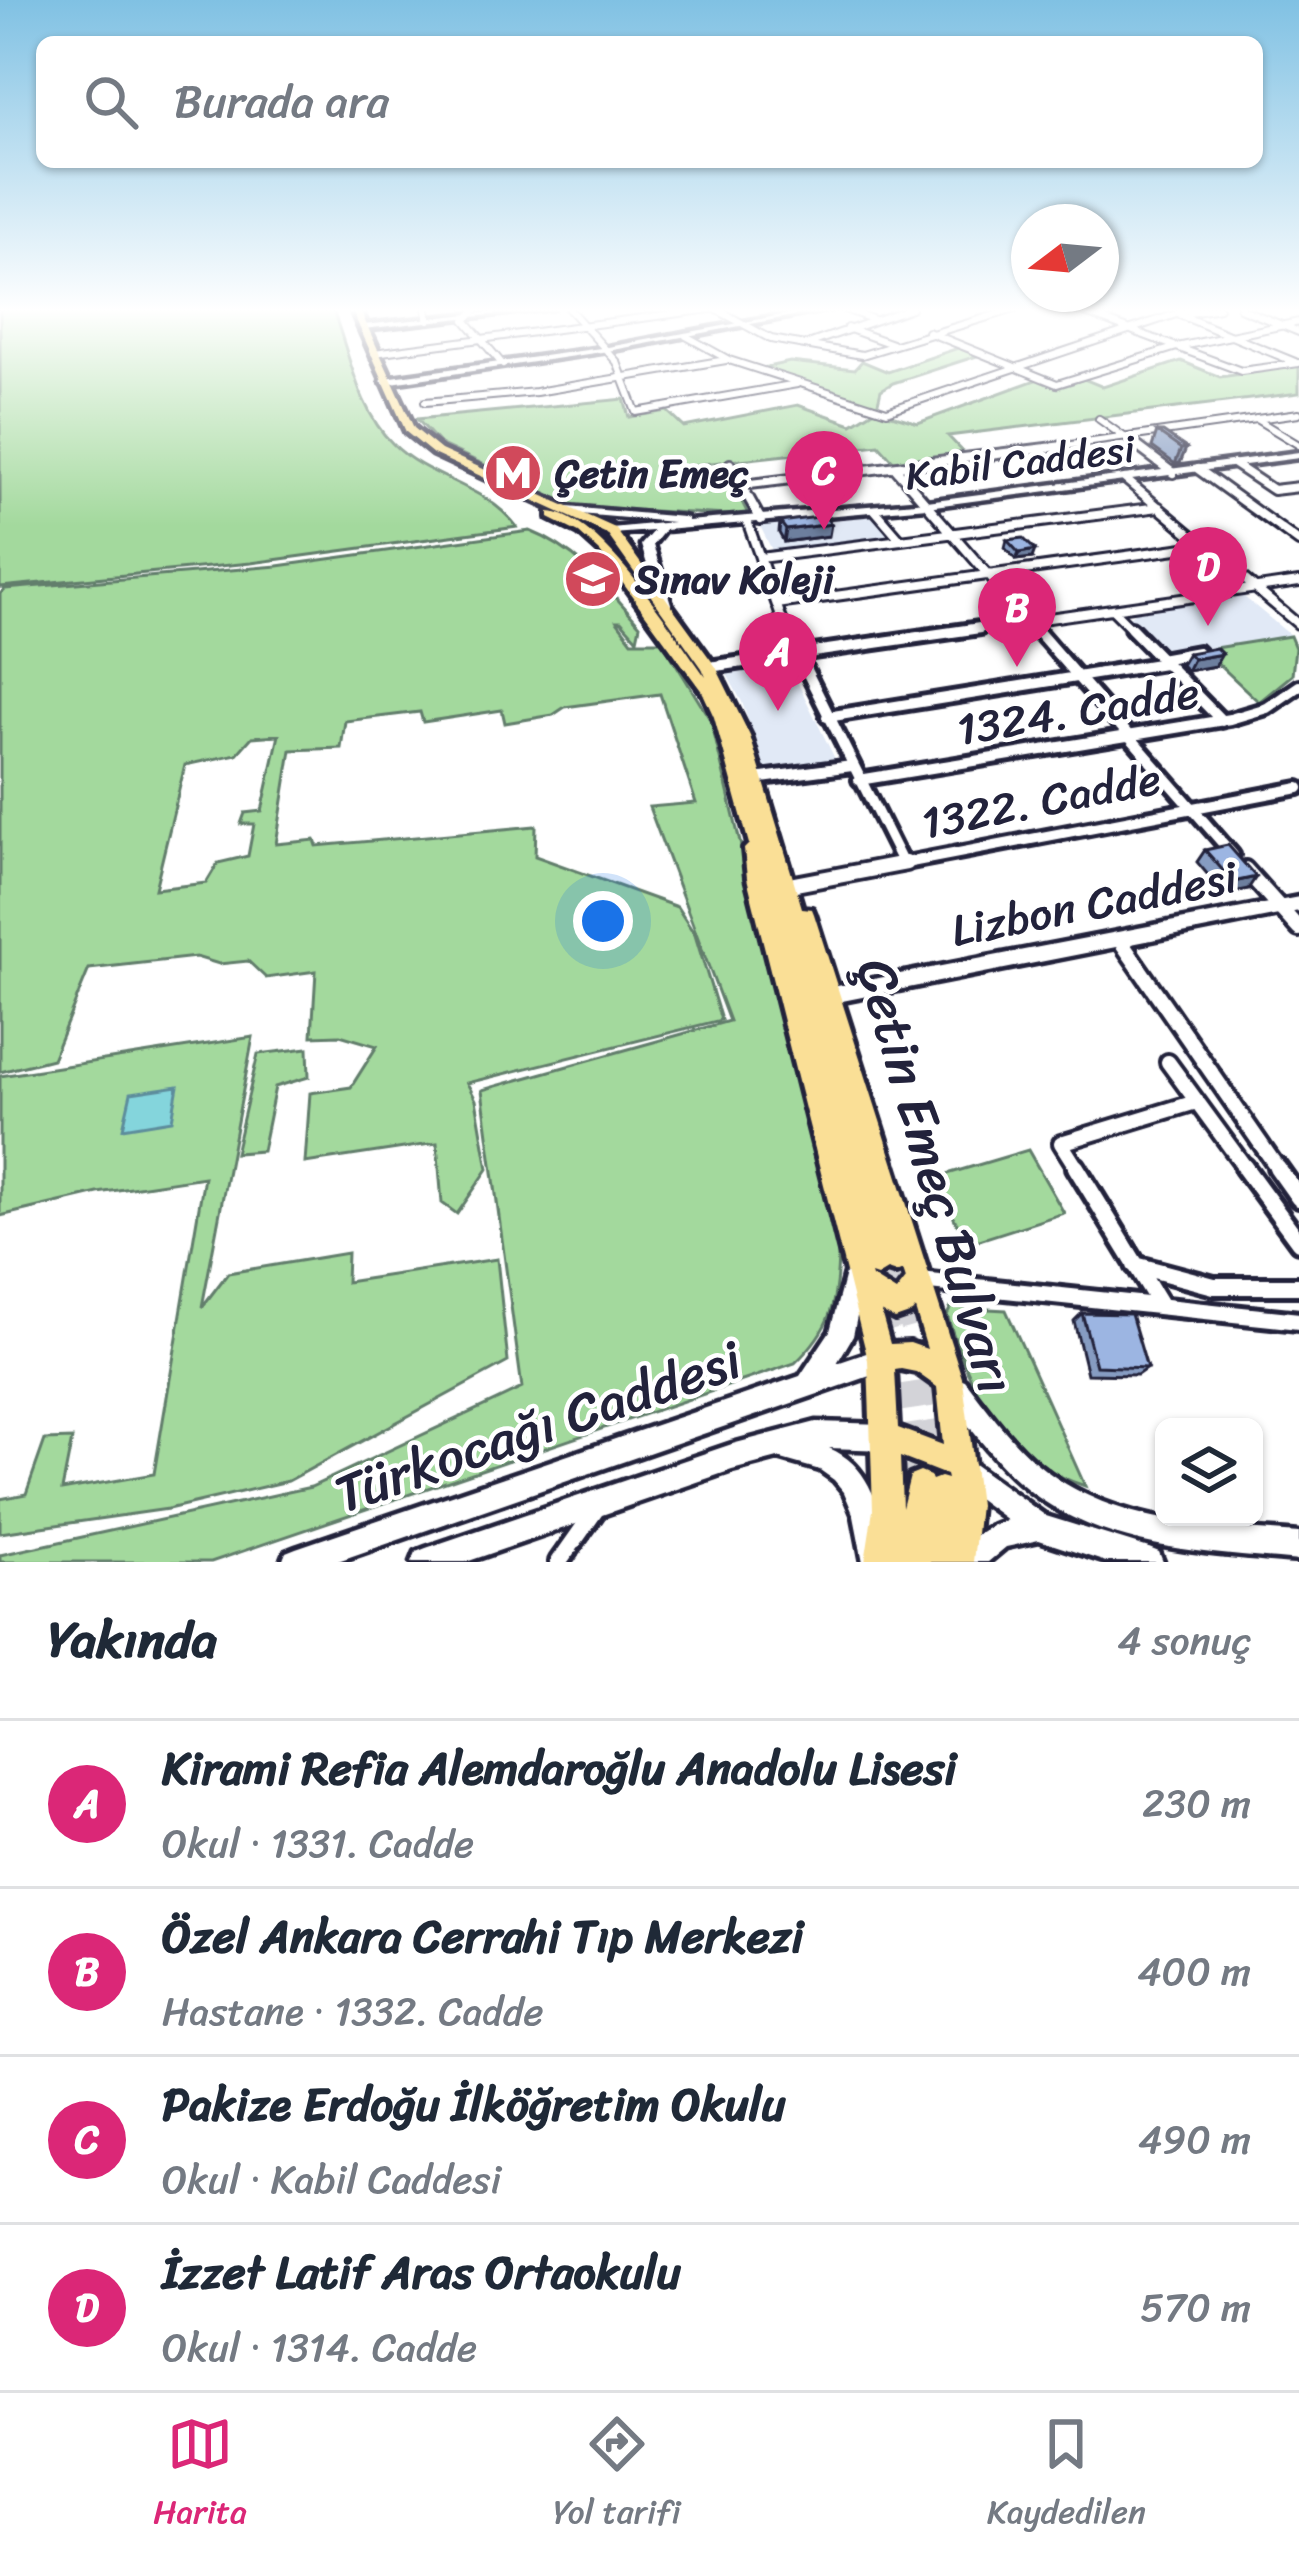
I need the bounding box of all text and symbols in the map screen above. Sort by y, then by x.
search box [36,36,1263,168]
text: Burada ara [174,62,389,142]
icon: search [78,69,144,135]
north arrow [1011,204,1119,312]
street label: Kabil Caddesi [901,414,1140,510]
pin: C [785,431,863,530]
place label: Çetin Emeç [554,439,749,508]
metro station icon: Çetin Emeç [482,442,544,504]
pin: D [1169,527,1247,626]
place label: Sınav Koleji [634,545,836,614]
school or university icon: Sınav Koleji [562,548,624,610]
pin: B [978,568,1056,667]
pin: A [739,612,817,711]
street label: 1324. Cadde [951,652,1205,770]
street label: 1322. Cadde [914,739,1168,863]
street label: Lizbon Caddesi [944,837,1245,971]
your location [573,891,633,951]
street label: Çetin Emeç Bulvarı [828,947,1044,1405]
street label: Türkocağı Caddesi [321,1312,756,1542]
map controls [1155,1418,1263,1526]
button: layers [1155,1418,1263,1526]
text: Yakında [48,1595,217,1685]
text: 4 sonuç [1117,1606,1251,1675]
text: Kirami Refia Alemdaroğlu Anadolu Lisesi [162,1729,957,1809]
text: A [74,1769,100,1838]
text: 230 m [1142,1769,1251,1838]
text: Okul · 1331. Cadde [162,1809,474,1878]
text: Özel Ankara Cerrahi Tıp Merkezi [162,1897,804,1977]
text: B [75,1937,99,2006]
text: 400 m [1137,1937,1251,2006]
text: Hastane · 1332. Cadde [162,1977,544,2046]
text: Pakize Erdoğu İlköğretim Okulu [162,2065,786,2145]
text: C [75,2105,99,2174]
text: 490 m [1138,2105,1251,2174]
text: Okul · Kabil Caddesi [162,2145,501,2214]
text: İzzet Latif Aras Ortaokulu [162,2233,681,2313]
text: D [75,2273,99,2342]
text: 570 m [1140,2273,1251,2342]
text: Okul · 1314. Cadde [162,2313,477,2382]
tab: Harita [153,2411,247,2541]
tab: Yol tarifi [553,2411,681,2541]
tab: Kaydedilen [987,2411,1146,2541]

